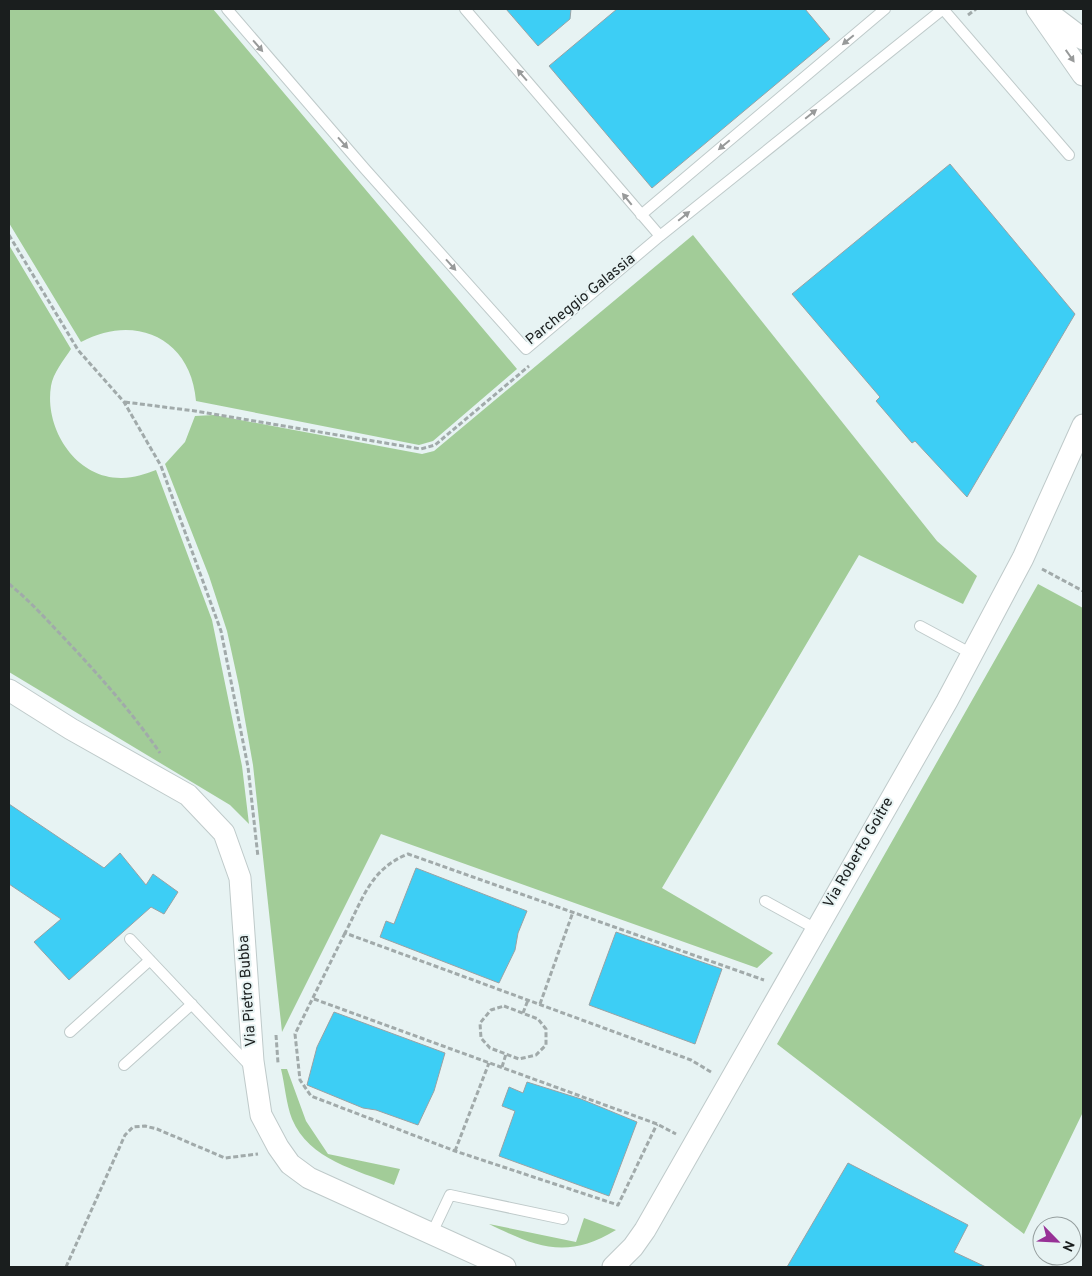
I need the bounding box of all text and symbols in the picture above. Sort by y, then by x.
one-way arrow [841,35,854,46]
one-way arrow [253,39,264,52]
one-way arrow [1065,49,1075,63]
one-way arrow [517,69,528,82]
one-way arrow [804,109,817,120]
one-way arrow [337,137,349,149]
one-way arrow [717,140,730,151]
one-way arrow [622,193,633,206]
one-way arrow [678,210,691,221]
street label: Parcheggio Galassia [522,250,640,350]
one-way arrow [445,259,457,271]
street label: Via Roberto Goitre [820,794,898,912]
street label: Via Pietro Bubba [235,935,261,1047]
north arrow [1032,1216,1082,1266]
text: N [1058,1238,1077,1254]

